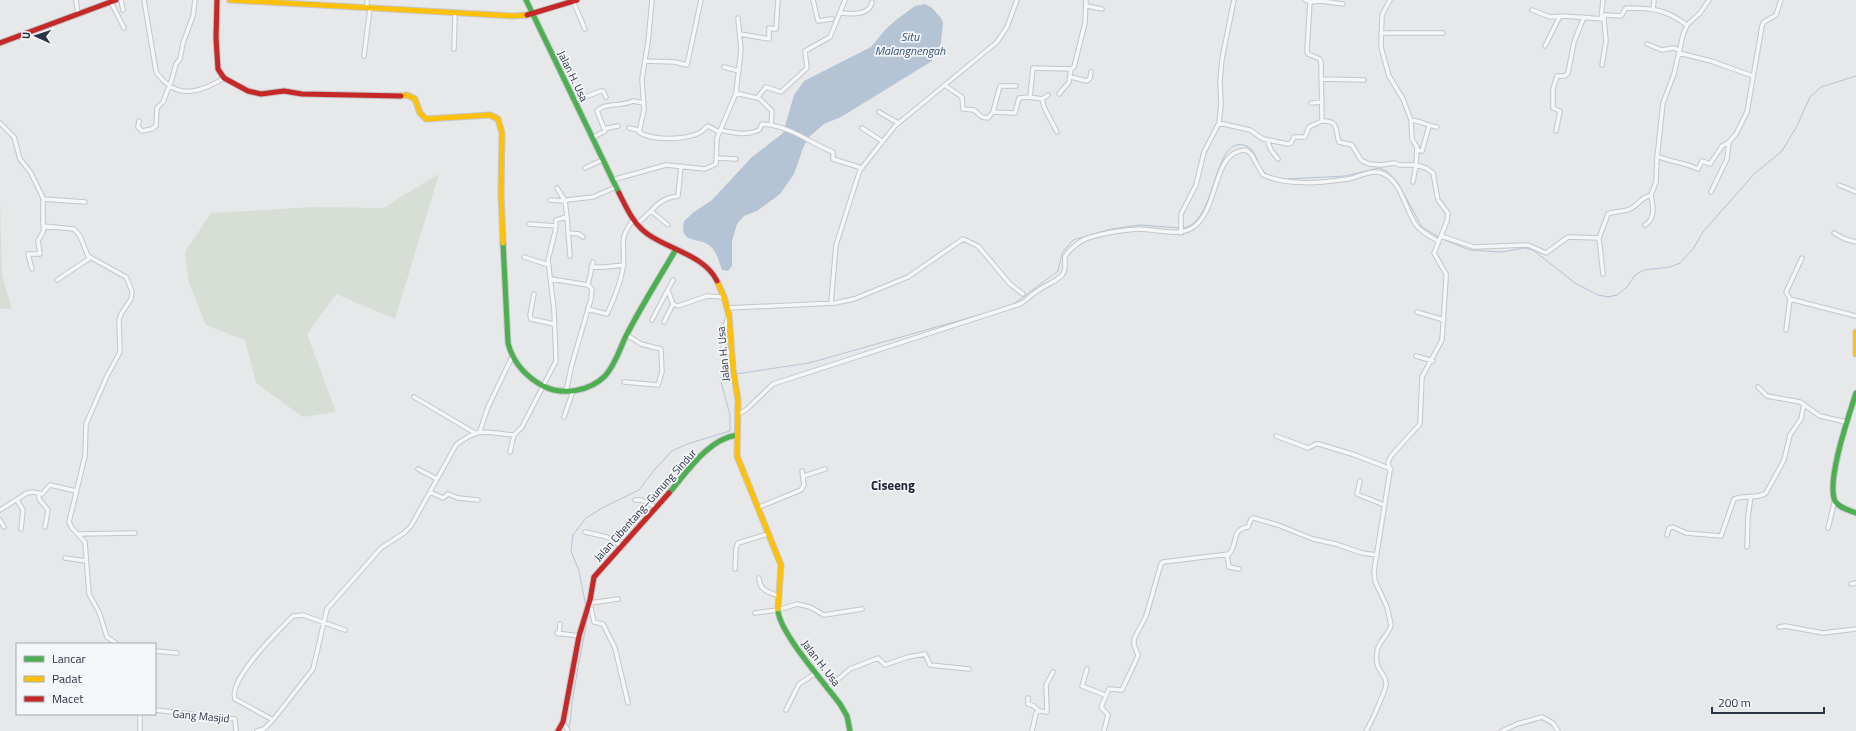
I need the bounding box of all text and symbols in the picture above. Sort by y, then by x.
north arrow [16,16,56,56]
water label: Situ Malangnengah [875,27,946,60]
text: U [18,31,34,39]
street label: Jalan H. Usa [554,48,592,105]
street label: Jalan H. Usa [713,325,733,382]
street label: Jalan Cibentang–Gunung Sindur [590,445,700,565]
district label: Ciseeng [871,475,915,495]
street label: Jalan H. Usa [798,636,845,690]
legend [16,643,156,715]
text: Lancar [52,649,86,668]
text: Padat [52,669,82,688]
text: Macet [52,689,84,708]
scale bar [1712,689,1824,715]
text: 200 m [1718,693,1751,712]
street label: Gang Masjid [172,706,230,726]

